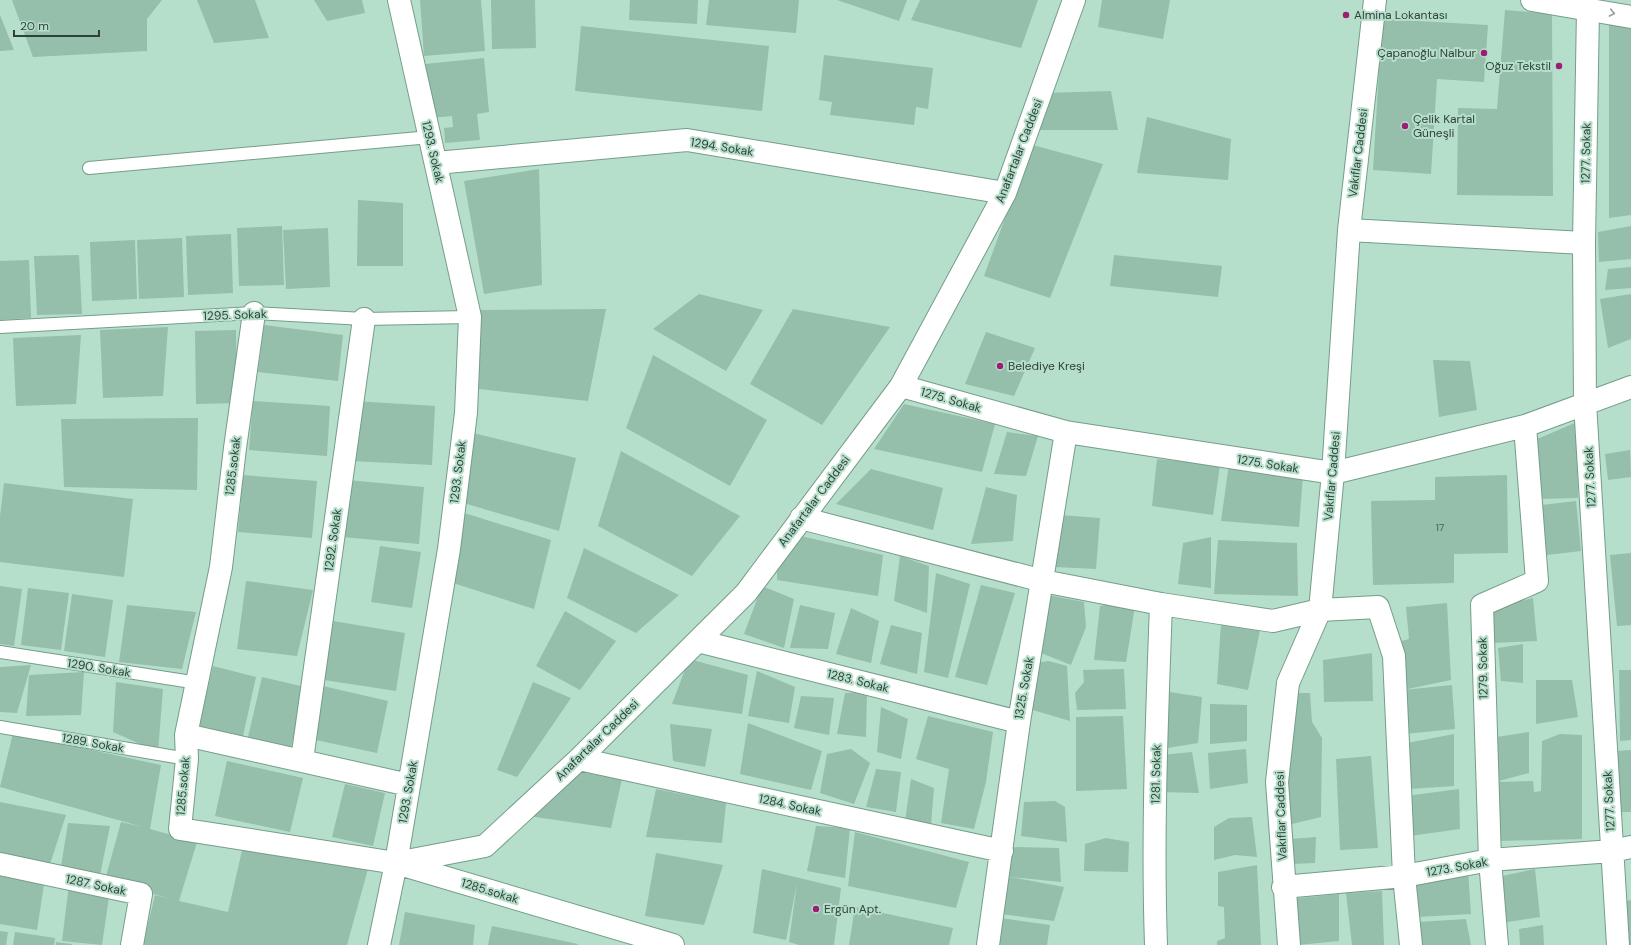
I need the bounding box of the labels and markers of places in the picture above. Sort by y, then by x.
place label: Almina Lokantası [1354,7,1447,23]
marker: Almina Lokantası [1341,10,1351,20]
place label: Çapanoğlu Nalbur [1377,45,1477,61]
marker: Çapanoğlu Nalbur [1479,48,1489,58]
place label: Oğuz Tekstil [1485,58,1551,74]
marker: Oğuz Tekstil [1554,61,1564,71]
place label: Çelik Kartal Güneşli [1413,111,1475,141]
marker: Çelik Kartal Güneşli [1400,121,1410,131]
place label: Belediye Kreşi [1008,358,1085,374]
marker: Belediye Kreşi [995,361,1005,371]
place label: Ergün Apt. [824,901,881,917]
marker: Ergün Apt. [811,904,821,914]

